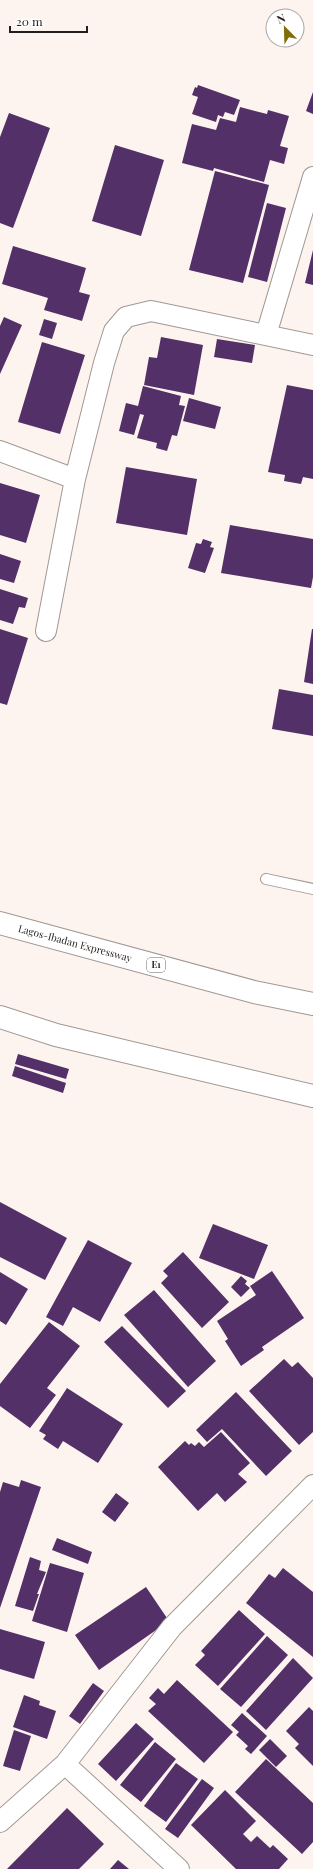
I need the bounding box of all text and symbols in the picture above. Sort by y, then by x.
scale bar [10,8,87,34]
north arrow [265,8,305,48]
text: N [274,10,288,27]
text: 20 m [16,13,43,29]
street label: Lagos-Ibadan Expressway [17,921,133,965]
road number: E1 [147,958,165,972]

